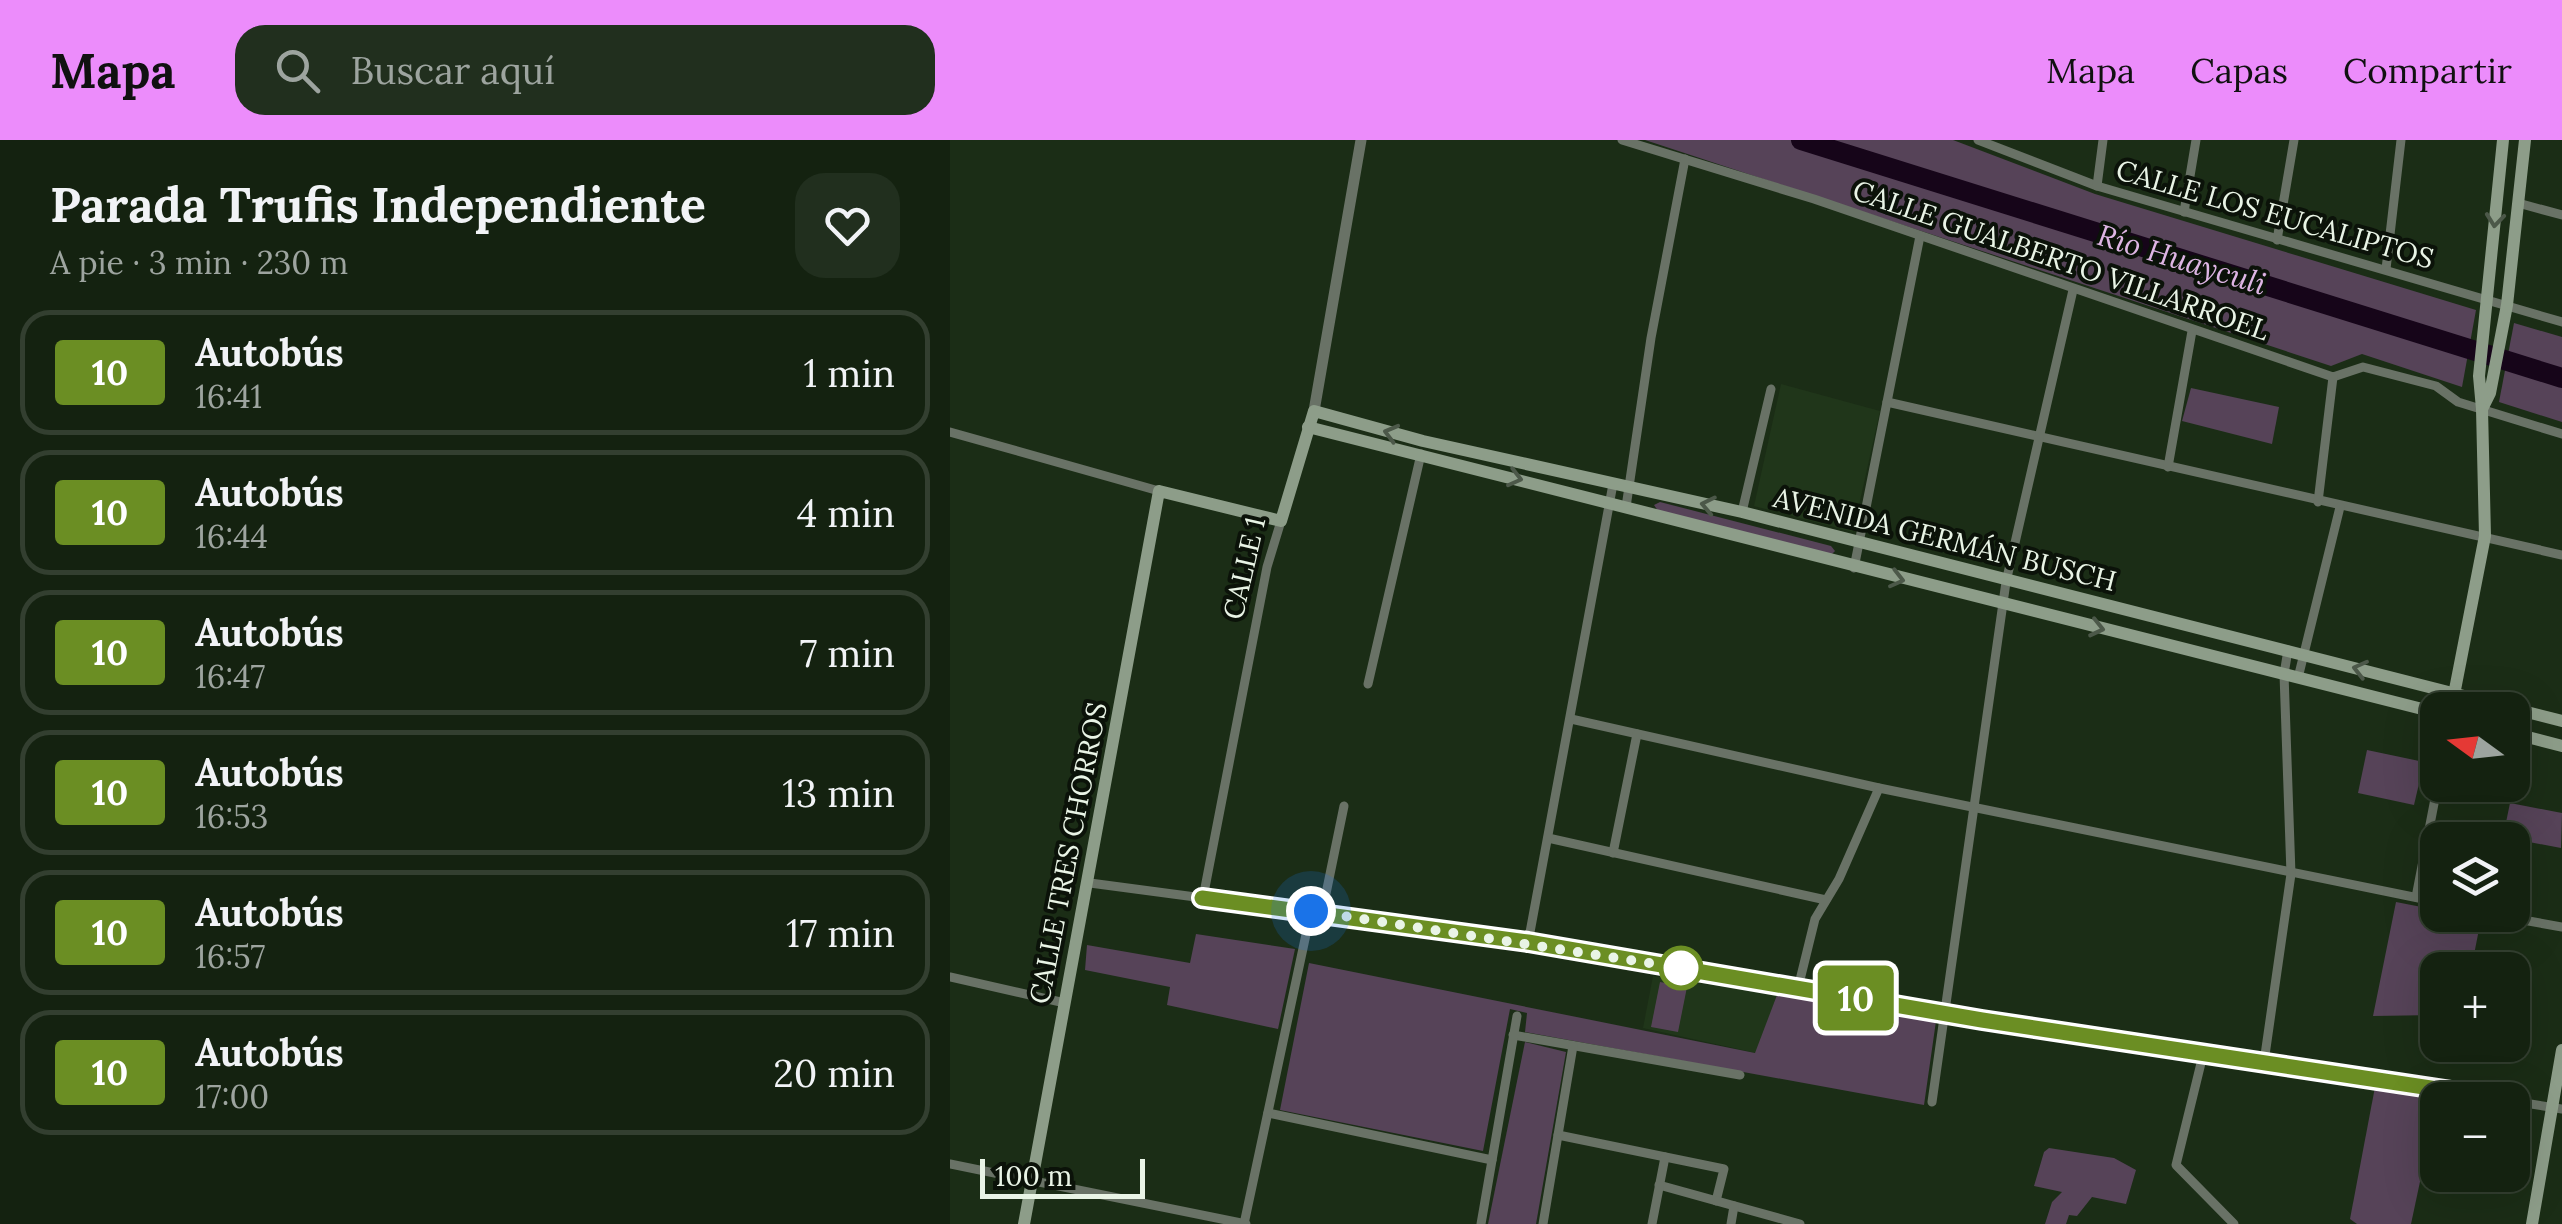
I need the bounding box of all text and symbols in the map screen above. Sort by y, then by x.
search box [235,25,935,115]
text: Mapa [50,40,175,101]
icon: search [270,43,325,98]
text: Buscar aquí [350,46,555,94]
text: Mapa [2046,48,2135,93]
text: Capas [2190,48,2288,93]
text: Compartir [2343,48,2512,93]
street label: CALLE LOS EUCALIPTOS [2112,151,2438,277]
street label: CALLE GUALBERTO VILLARROEL [1848,172,2274,348]
button: heart [795,173,900,278]
text: Parada Trufis Independiente [50,174,706,235]
one-way arrow [2485,212,2506,228]
water label: Río Huayculi [2093,215,2271,303]
text: A pie · 3 min · 230 m [50,242,348,283]
text: Autobús [195,328,344,376]
text: 1 min [803,349,895,397]
text: 10 [92,350,128,395]
text: 16:41 [195,376,262,417]
one-way arrow [1383,423,1401,444]
one-way arrow [1506,467,1523,488]
text: Autobús [195,468,344,516]
street label: AVENIDA GERMÁN BUSCH [1769,479,2120,599]
text: 4 min [797,489,895,537]
text: 10 [92,490,128,535]
one-way arrow [1700,496,1717,517]
street label: CALLE 1 [1215,513,1273,623]
text: 16:44 [195,516,268,557]
one-way arrow [1888,567,1905,588]
text: Autobús [195,608,344,656]
one-way arrow [2088,616,2105,637]
text: 7 min [800,629,895,677]
text: 10 [92,630,128,675]
text: 16:47 [195,656,265,697]
one-way arrow [2352,659,2369,680]
north arrow [2420,692,2530,802]
map controls [2420,692,2530,1192]
street label: CALLE TRES CHORROS [1021,699,1115,1007]
text: Autobús [195,748,344,796]
text: 13 min [782,769,895,817]
text: 10 [92,770,128,815]
text: 16:53 [195,796,268,837]
button: layers [2420,822,2530,932]
your location [1286,886,1336,936]
text: Autobús [195,888,344,936]
text: 17 min [786,909,895,957]
text: 10 [92,910,128,955]
text: 16:57 [195,936,265,977]
unlabelled marker [1660,947,1702,989]
button: + [2420,952,2530,1062]
line badge: 10 [1811,966,1901,1030]
text: 10 [1838,976,1874,1021]
text: Autobús [195,1028,344,1076]
text: 20 min [773,1049,895,1097]
text: 10 [92,1050,128,1095]
text: 17:00 [195,1076,269,1117]
button: − [2420,1082,2530,1192]
scale bar [980,1154,1145,1198]
text: 100 m [995,1158,1072,1194]

